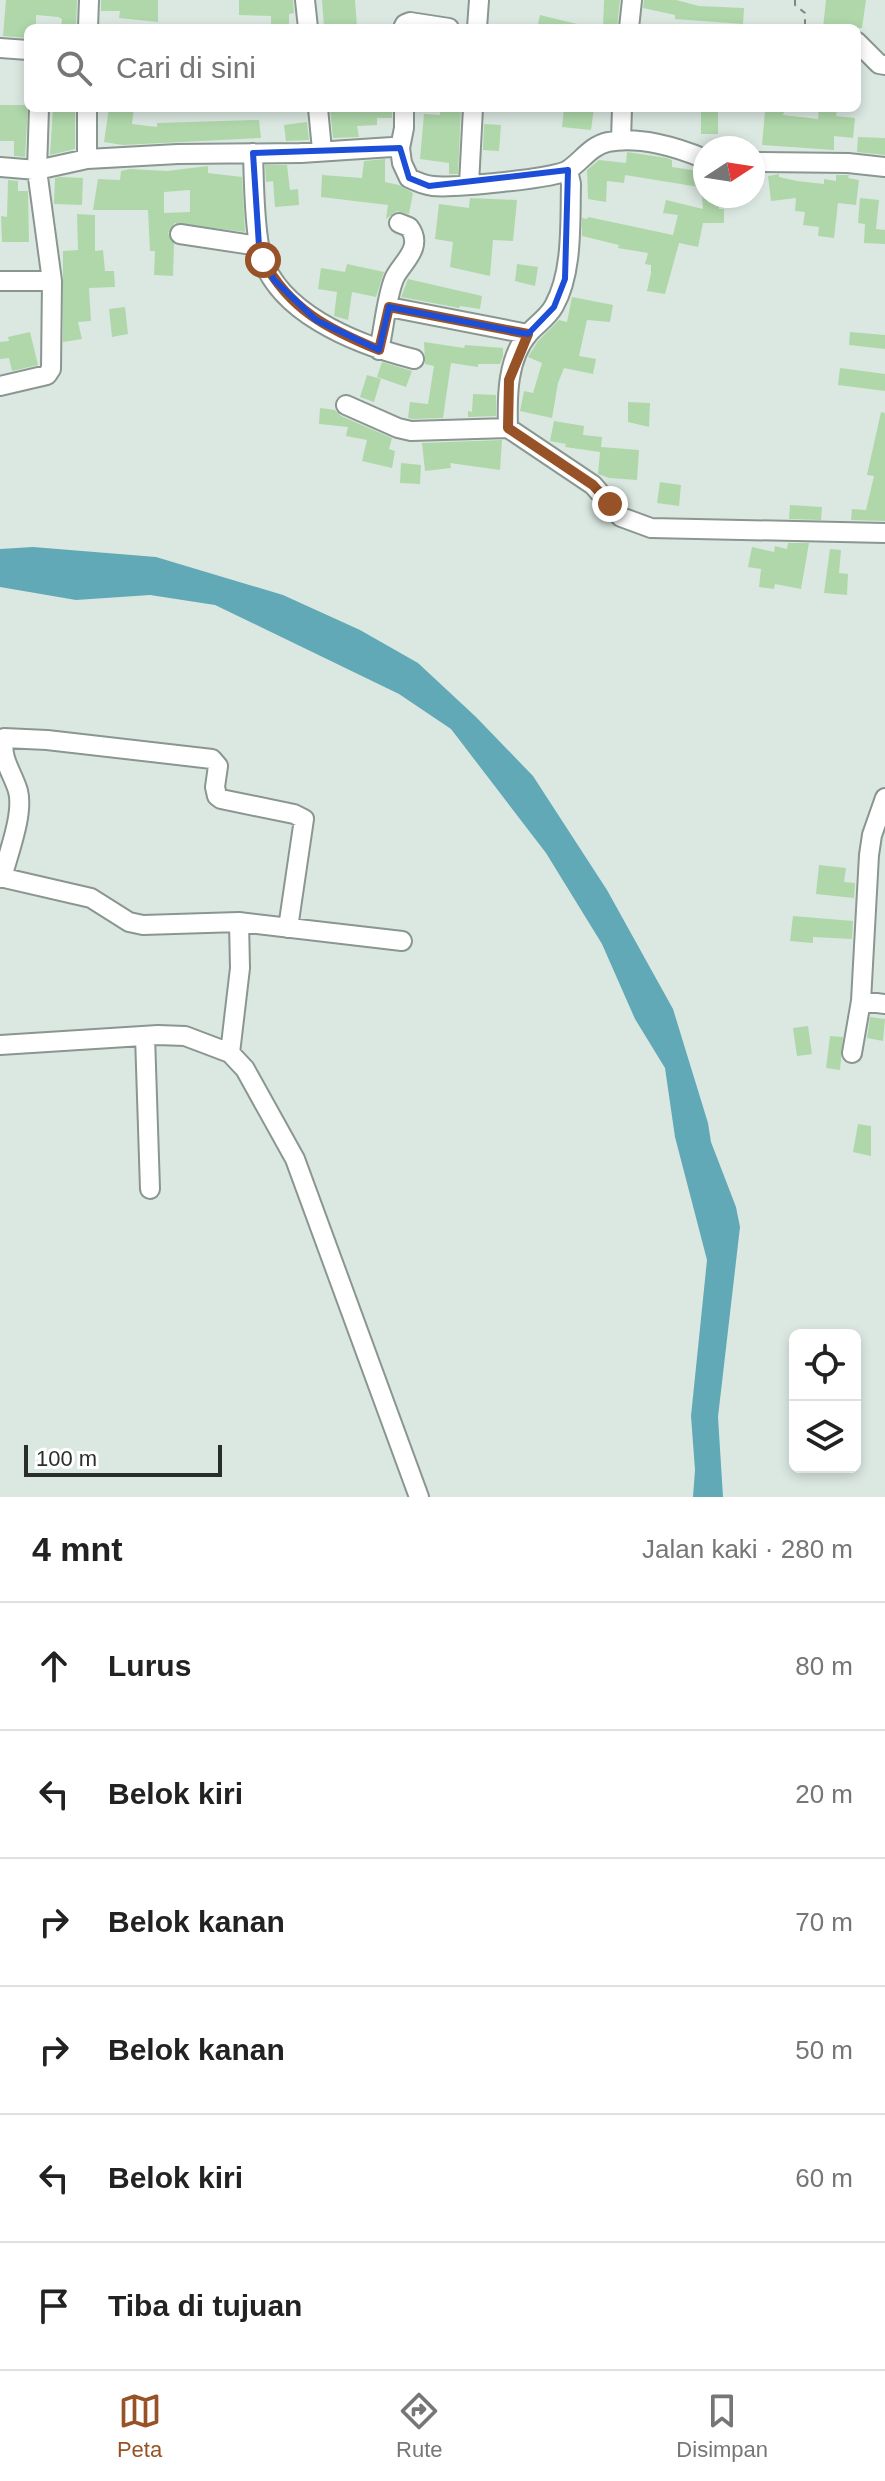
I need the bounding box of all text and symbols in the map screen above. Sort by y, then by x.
search box [24,24,861,112]
icon: search [52,46,96,90]
text: Cari di sini [116,51,256,84]
north arrow [693,136,765,208]
route start [245,242,281,278]
route end [592,486,628,522]
map controls [789,1329,861,1473]
button: locate [789,1329,861,1401]
button: layers [789,1401,861,1473]
scale bar [24,1441,222,1477]
text: 100 m [36,1446,97,1471]
text: 4 mnt [32,1530,123,1568]
text: Jalan kaki · 280 m [642,1534,853,1564]
icon: ahead [32,1644,76,1688]
text: Lurus [108,1649,191,1682]
text: 80 m [795,1651,853,1681]
icon: left [32,1772,76,1816]
text: Belok kiri [108,1777,243,1810]
text: 20 m [795,1779,853,1809]
icon: right [32,1900,76,1944]
text: Belok kanan [108,1905,285,1938]
text: 70 m [795,1907,853,1937]
icon: right [32,2028,76,2072]
text: Belok kanan [108,2033,285,2066]
text: 50 m [795,2035,853,2065]
icon: left [32,2156,76,2200]
text: Belok kiri [108,2161,243,2194]
text: 60 m [795,2163,853,2193]
icon: arrive [32,2284,76,2328]
text: Tiba di tujuan [108,2289,302,2322]
tab: Peta [117,2389,162,2463]
tab: Rute [396,2389,443,2463]
tab: Disimpan [676,2389,768,2463]

